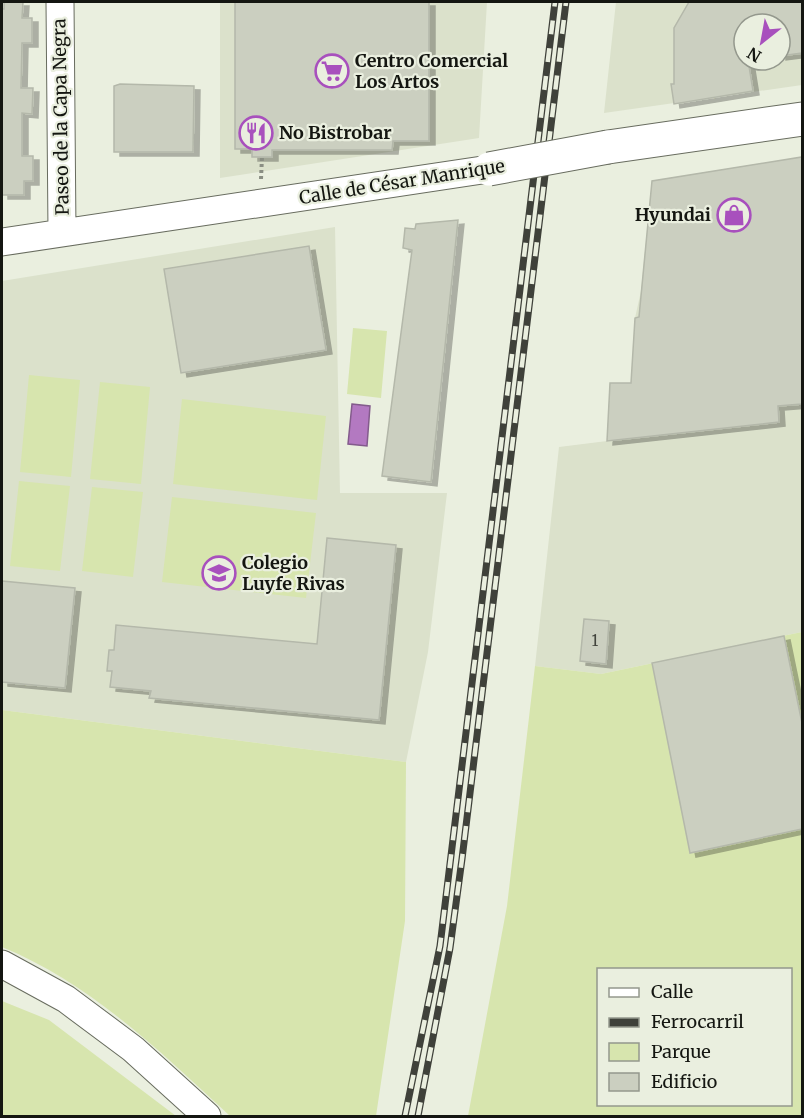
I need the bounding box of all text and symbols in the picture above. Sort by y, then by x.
north arrow [732,12,792,72]
street label: Paseo de la Capa Negra [47,18,74,216]
text: N [743,43,765,67]
place label: Centro Comercial Los Artos [355,49,508,93]
supermarket icon: Centro Comercial Los Artos [314,53,350,89]
restaurant icon: No Bistrobar [238,115,274,151]
place label: No Bistrobar [279,121,392,144]
street label: Calle de César Manrique [297,154,506,209]
shop icon: Hyundai [716,197,752,233]
place label: Hyundai [635,203,711,226]
place label: Colegio Luyfe Rivas [242,551,345,595]
school or university icon: Colegio Luyfe Rivas [201,555,237,591]
house number: 1 [592,631,599,650]
legend [597,968,792,1106]
text: Calle [651,980,693,1003]
text: Ferrocarril [651,1010,744,1033]
text: Parque [651,1040,711,1063]
text: Edificio [651,1070,717,1093]

